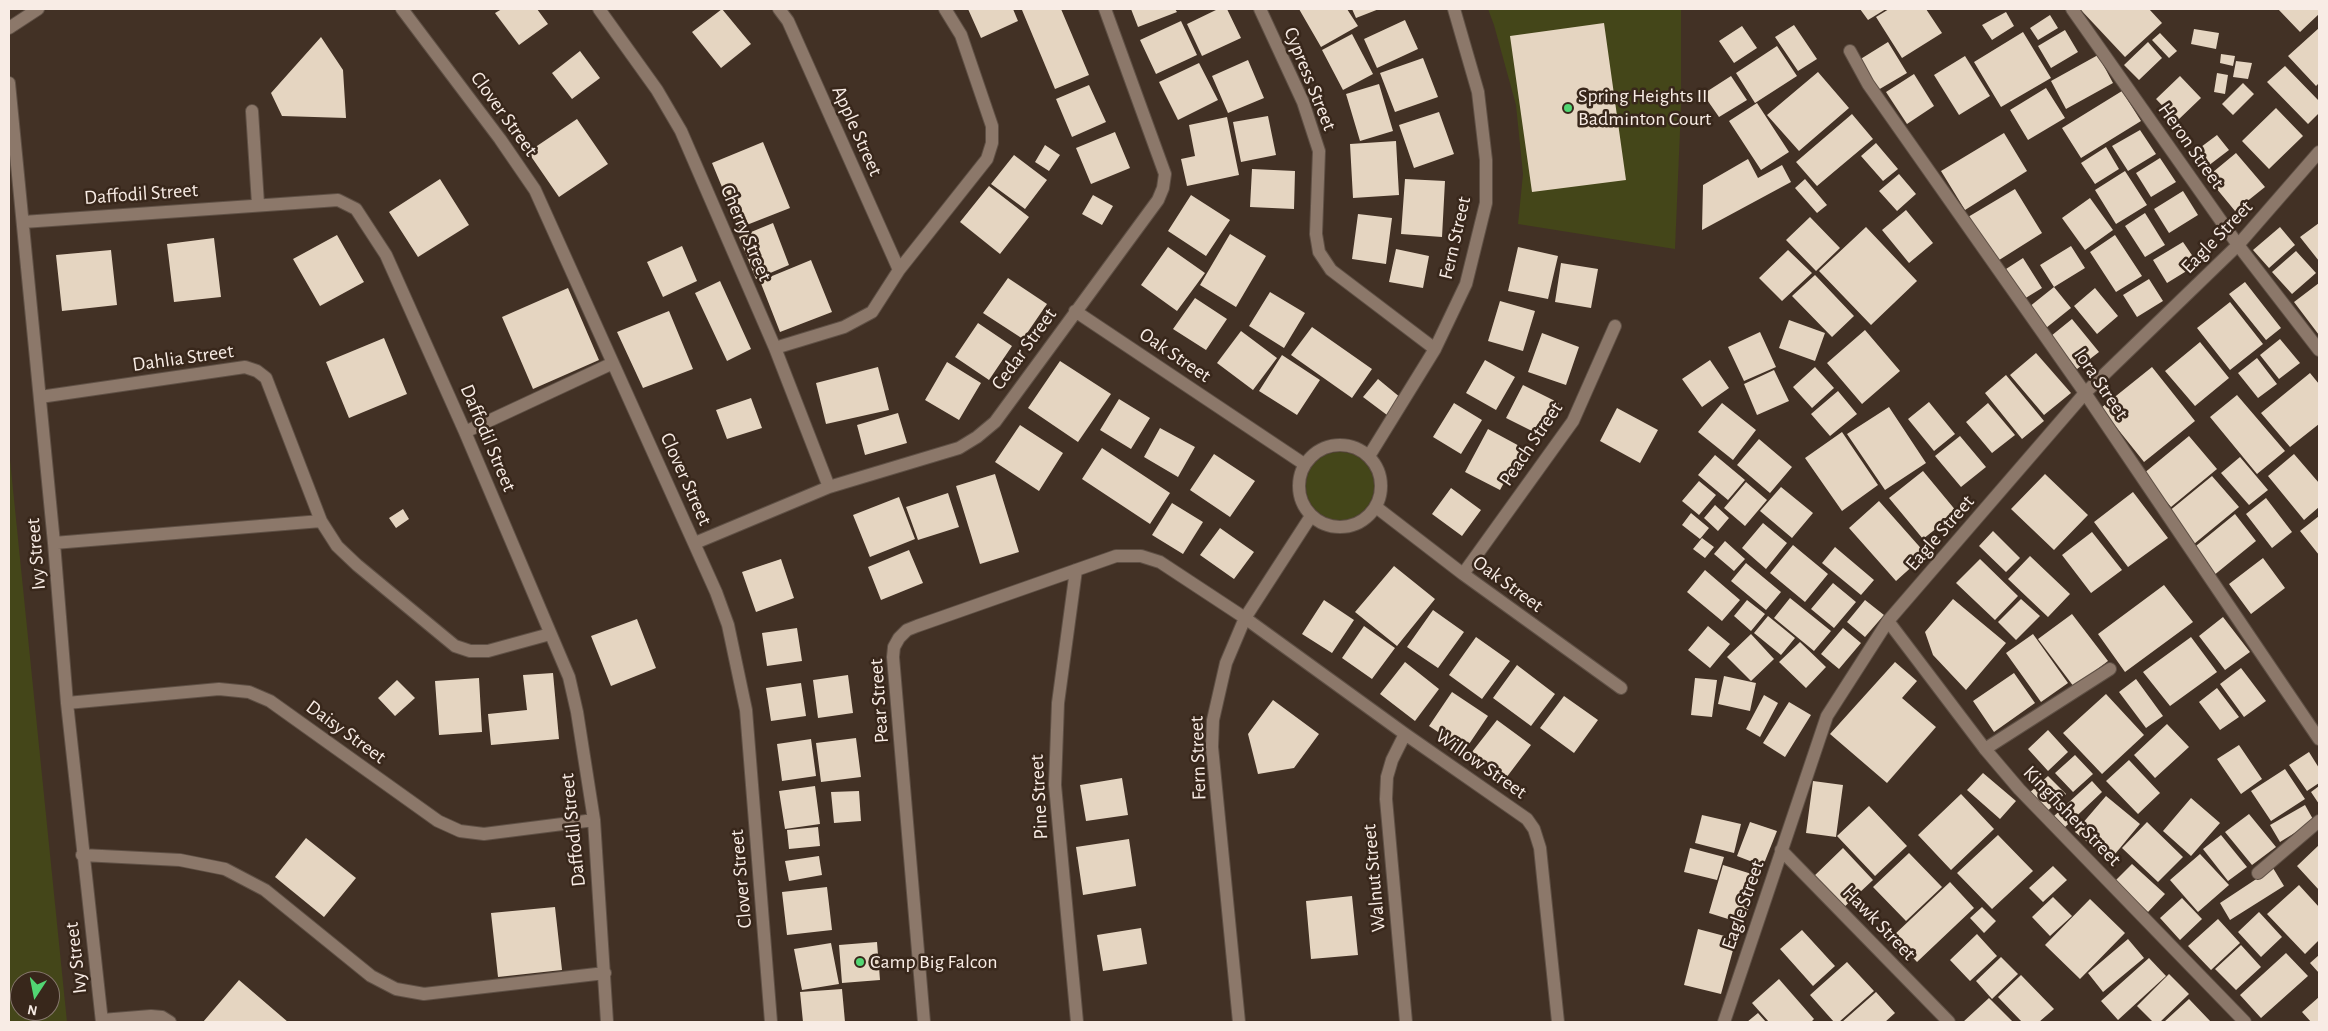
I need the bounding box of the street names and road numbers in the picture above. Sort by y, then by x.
street label: Cypress Street [1278,24,1342,134]
street label: Clover Street [465,67,543,161]
street label: Apple Street [827,82,887,180]
street label: Heron Street [2153,98,2229,194]
street label: Daffodil Street [83,178,199,210]
street label: Cherry Street [715,181,777,285]
street label: Fern Street [1434,194,1476,282]
street label: Eagle Street [2176,195,2258,279]
street label: Cedar Street [986,303,1062,395]
street label: Oak Street [1135,322,1215,388]
street label: Dahlia Street [131,339,235,377]
street label: Iora Street [2069,344,2133,424]
street label: Daffodil Street [455,381,521,495]
street label: Peach Street [1494,397,1568,491]
street label: Clover Street [655,429,717,529]
street label: Eagle Street [1901,490,1979,576]
street label: Ivy Street [21,517,51,591]
street label: Oak Street [1468,550,1548,618]
street label: Pear Street [864,658,894,744]
street label: Daisy Street [301,695,391,769]
street label: Fern Street [1185,715,1211,801]
street label: Willow Street [1431,724,1531,804]
street label: Pine Street [1025,754,1053,840]
street label: Kingfisher Street [2018,761,2126,871]
street label: Daffodil Street [555,772,591,888]
street label: Walnut Street [1357,823,1391,933]
street label: Clover Street [725,829,757,929]
street label: Eagle Street [1717,857,1769,953]
street label: Hawk Street [1837,880,1921,966]
street label: Ivy Street [60,921,92,995]

